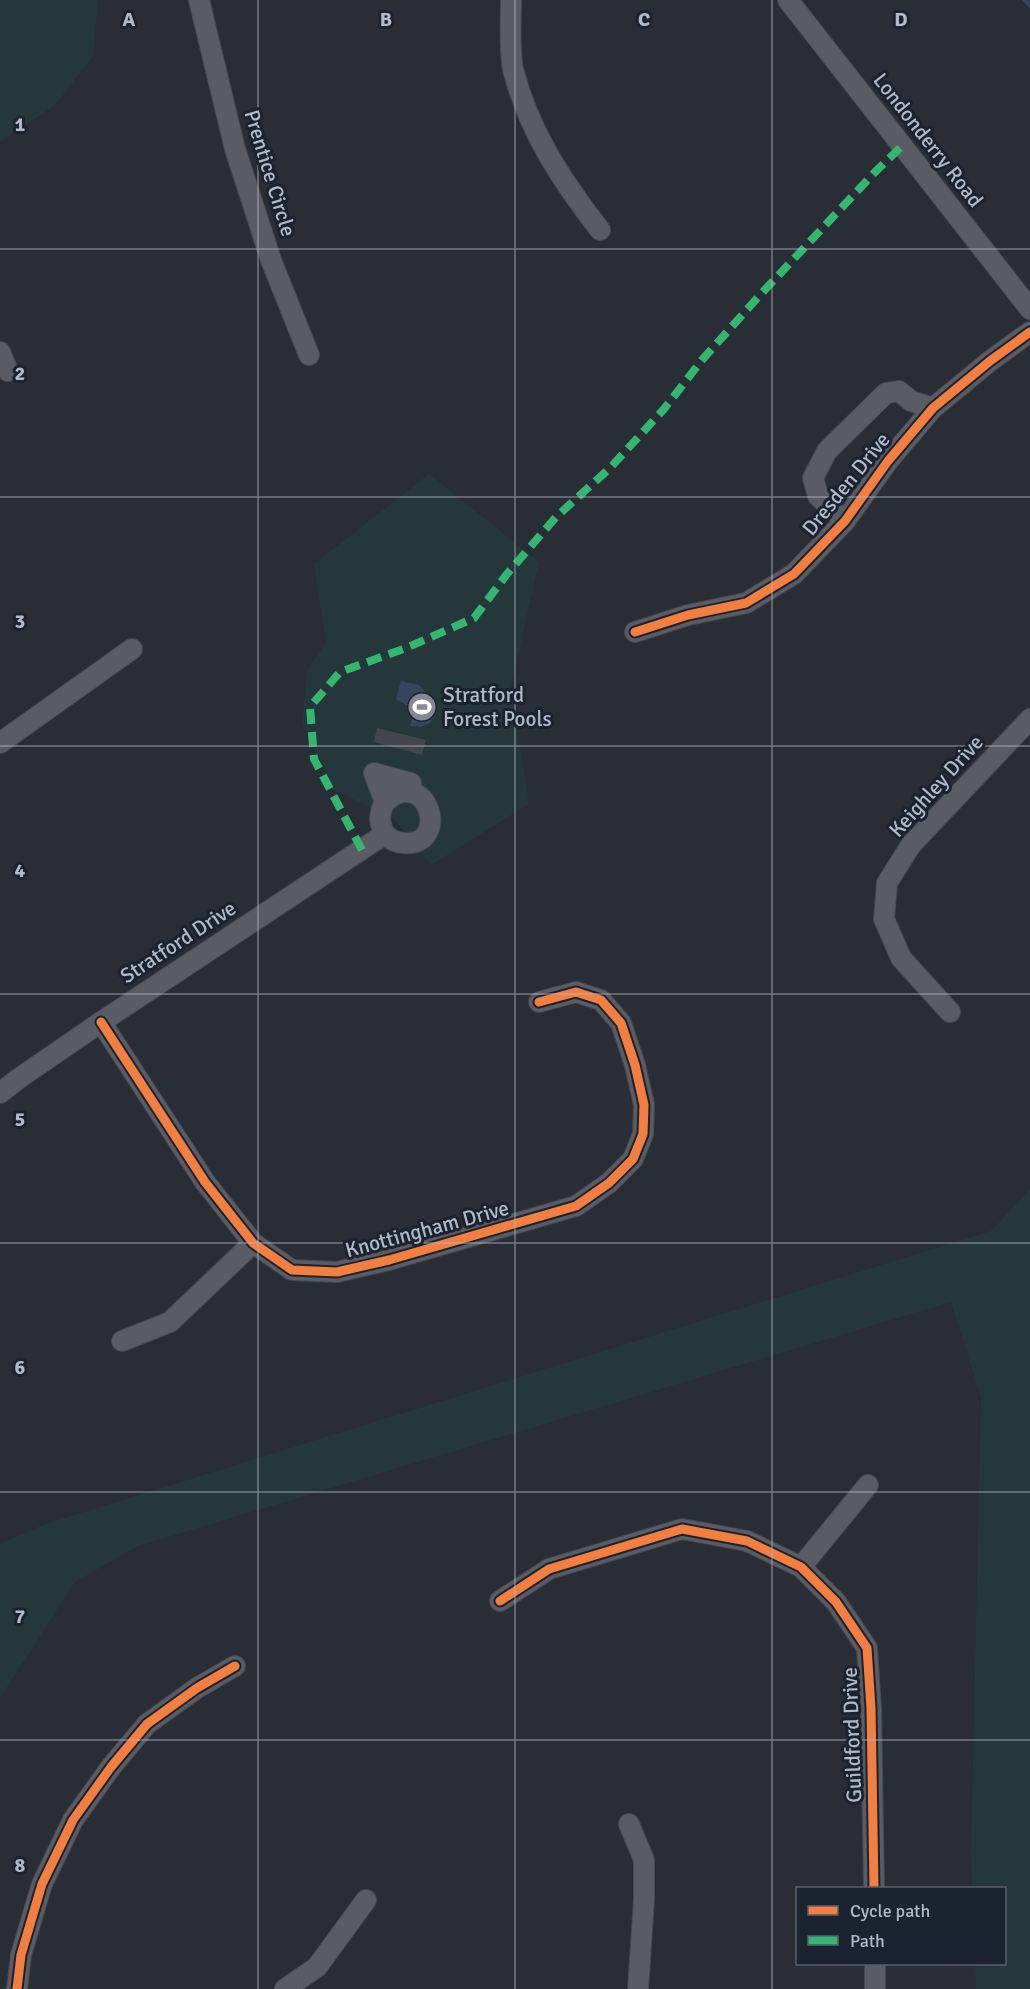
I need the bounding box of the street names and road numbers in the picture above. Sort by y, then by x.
street label: Londonderry Road [867,68,989,212]
street label: Prentice Circle [238,107,302,239]
street label: Dresden Drive [796,427,896,541]
street label: Keighley Drive [883,730,989,842]
street label: Stratford Drive [115,895,241,989]
street label: Knottingham Drive [342,1195,512,1263]
street label: Guildford Drive [837,1667,867,1803]

